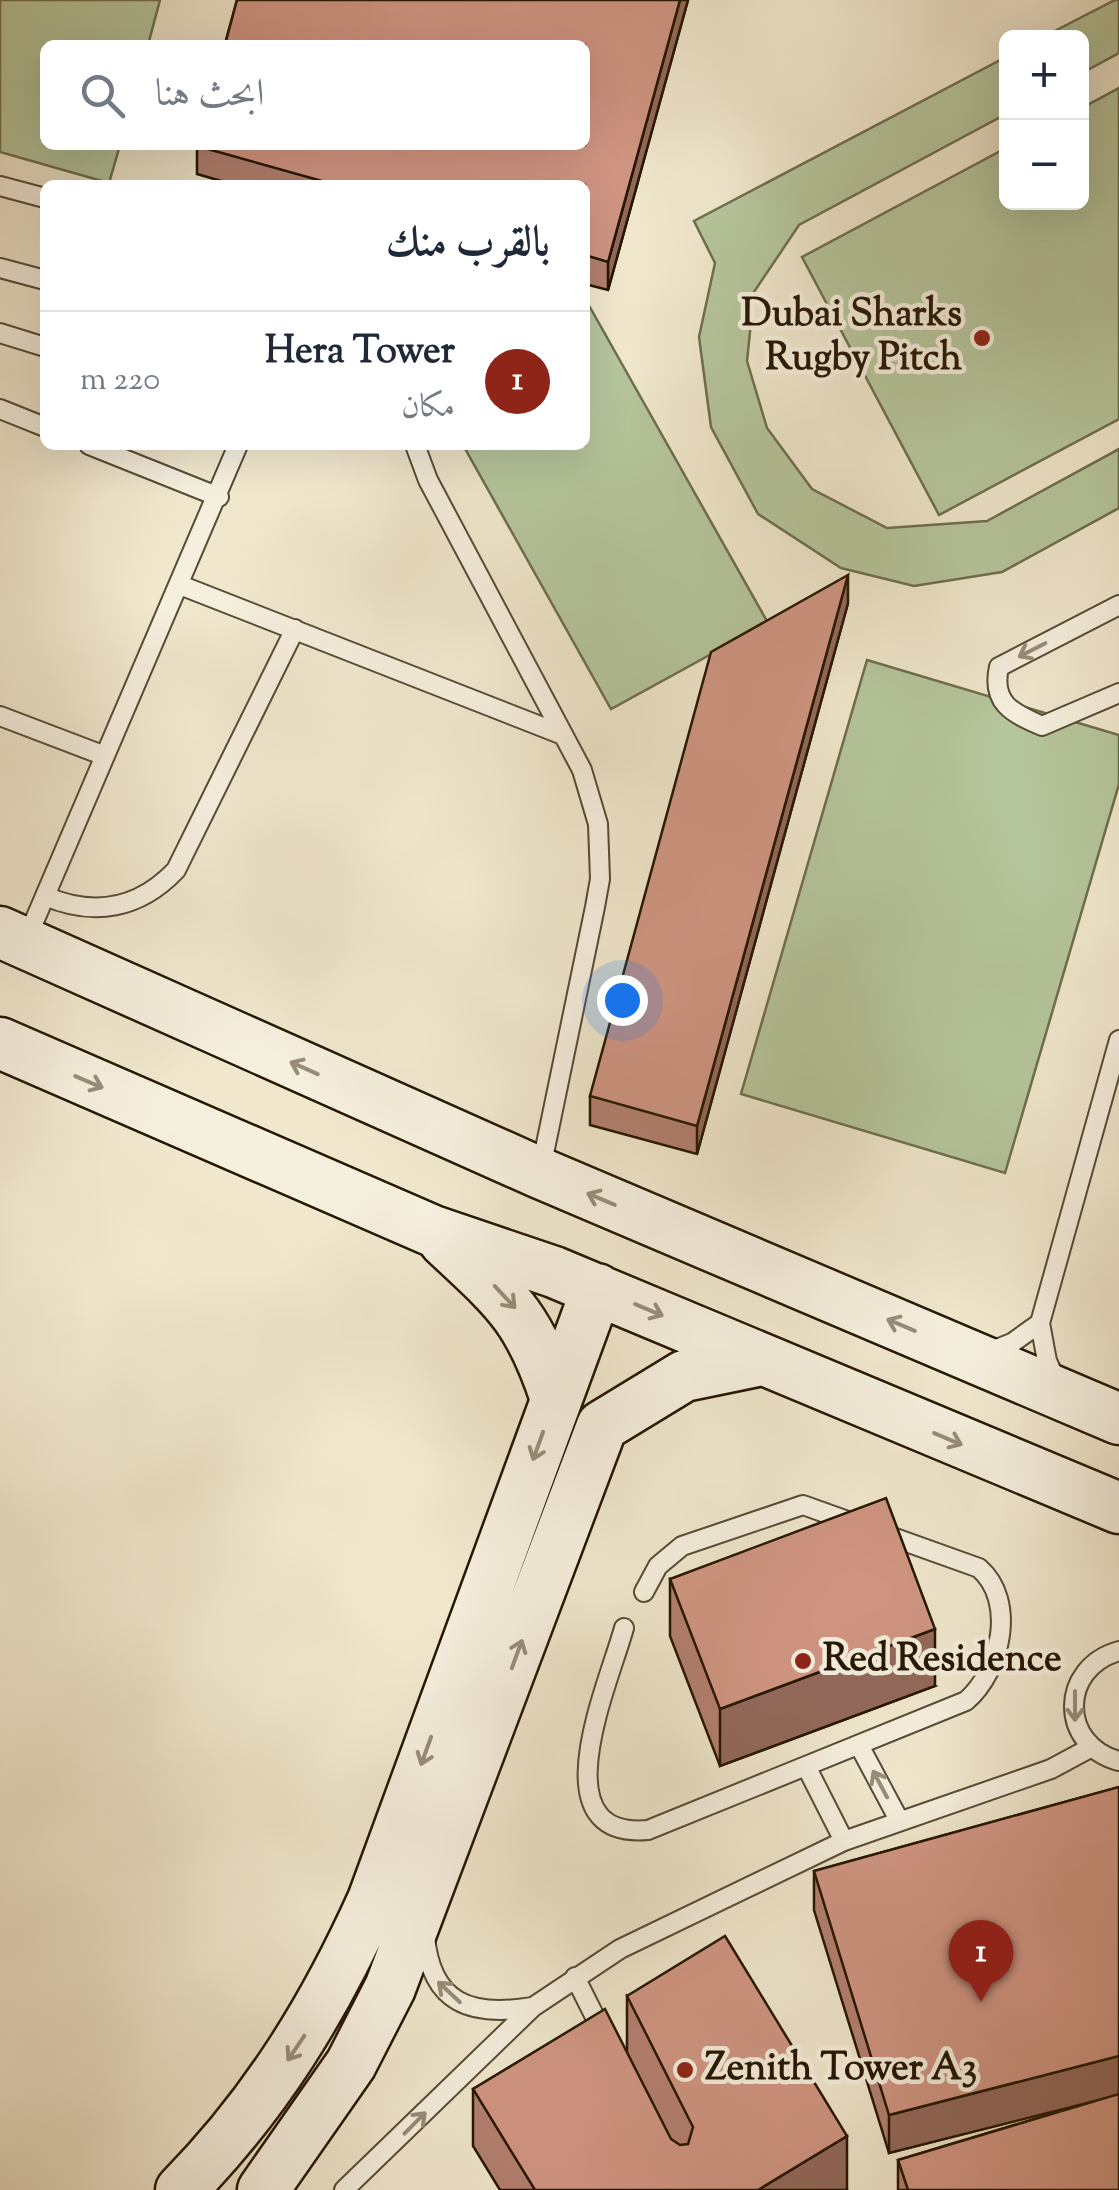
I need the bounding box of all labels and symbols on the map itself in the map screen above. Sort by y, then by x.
place label: Dubai Sharks Rugby Pitch [742,289,963,387]
marker: Dubai Sharks Rugby Pitch [971,327,993,349]
one-way arrow [1018,641,1048,660]
your location [597,975,648,1026]
one-way arrow [289,1058,320,1076]
one-way arrow [74,1074,104,1092]
one-way arrow [586,1189,617,1207]
one-way arrow [493,1284,516,1309]
one-way arrow [633,1303,664,1321]
one-way arrow [886,1315,917,1333]
one-way arrow [528,1430,546,1461]
one-way arrow [932,1431,963,1449]
place label: Red Residence [823,1634,1062,1688]
one-way arrow [509,1640,527,1671]
marker: Red Residence [792,1650,814,1672]
one-way arrow [1066,1689,1084,1722]
one-way arrow [416,1735,434,1766]
one-way arrow [870,1769,889,1799]
pin: 1 [948,1920,1014,2002]
one-way arrow [437,1980,463,2004]
one-way arrow [286,2034,307,2062]
place label: Zenith Tower A3 [705,2043,977,2097]
marker: Zenith Tower A3 [674,2059,696,2081]
one-way arrow [403,2112,427,2136]

